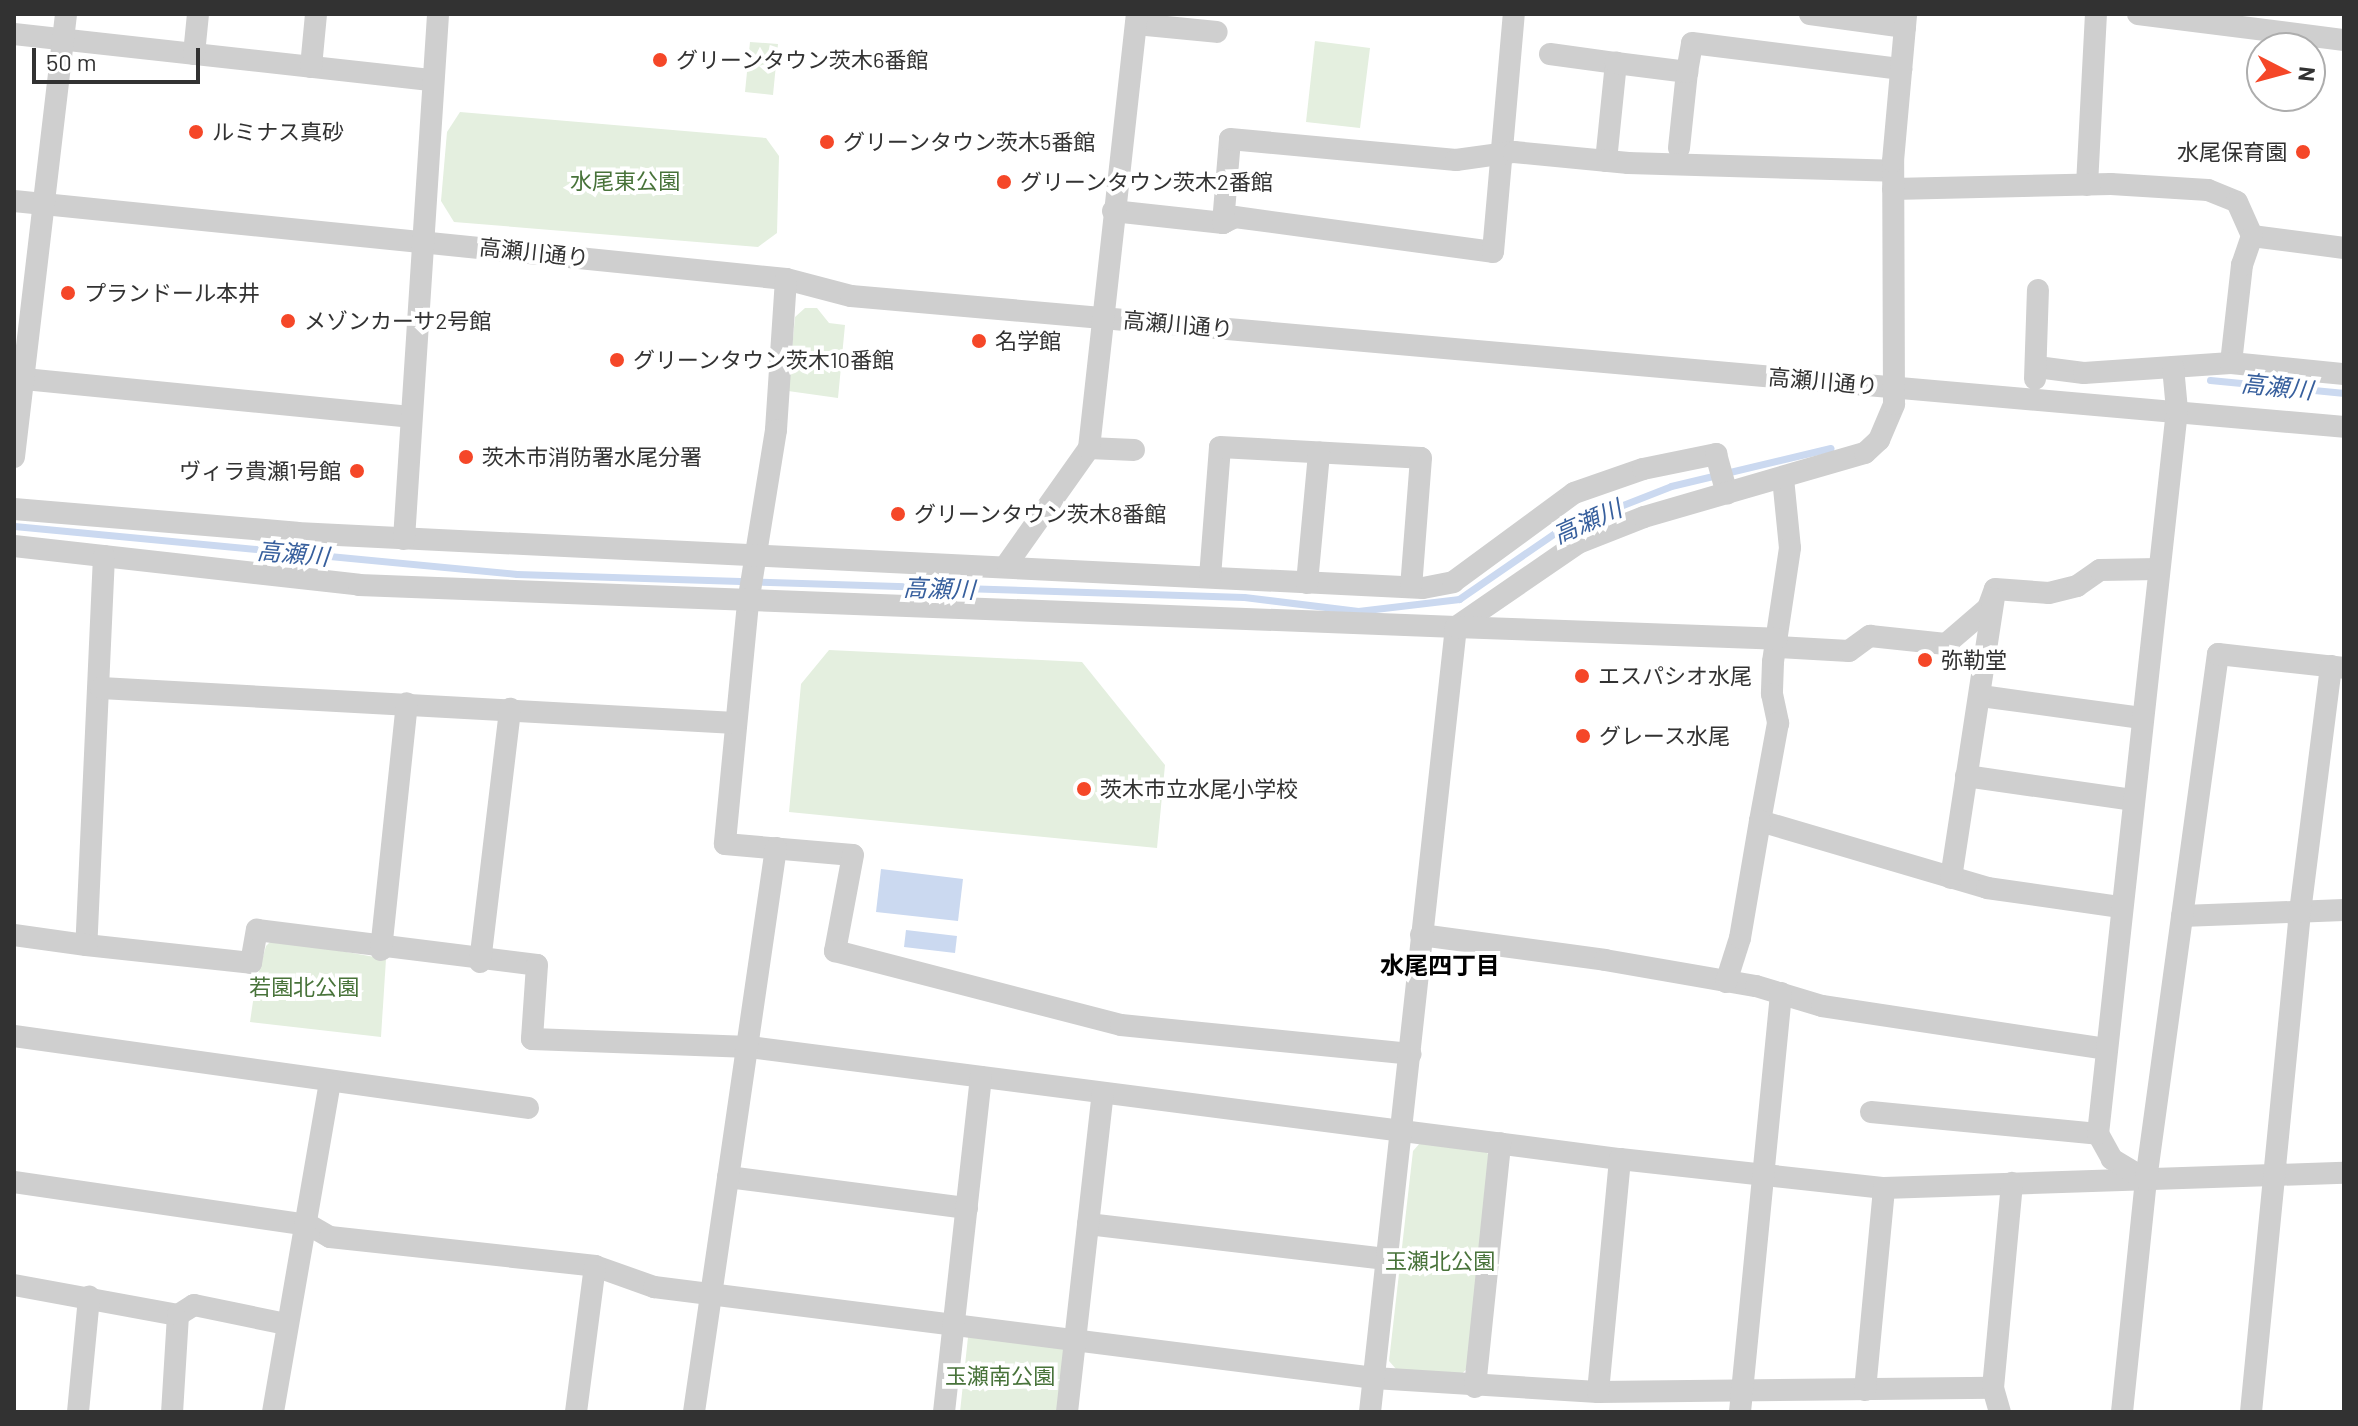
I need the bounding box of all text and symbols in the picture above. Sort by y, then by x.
scale bar [36,32,204,82]
north arrow [2246,32,2326,112]
text: 50 m [46,47,97,76]
place label: グリーンタウン茨木6番館 [676,47,929,73]
marker: グリーンタウン茨木6番館 [651,51,669,69]
text: N [2294,66,2322,83]
place label: ルミナス真砂 [212,119,344,145]
marker: ルミナス真砂 [187,123,205,141]
place label: グリーンタウン茨木5番館 [843,129,1096,155]
marker: グリーンタウン茨木5番館 [818,133,836,151]
place label: 水尾保育園 [2177,139,2287,165]
marker: 水尾保育園 [2294,143,2312,161]
park label: 水尾東公園 [570,168,680,194]
place label: グリーンタウン茨木2番館 [1020,169,1274,195]
marker: グリーンタウン茨木2番館 [995,173,1013,191]
street label: 高瀬川通り [478,233,590,271]
place label: プランドール本井 [84,280,260,306]
marker: プランドール本井 [59,284,77,302]
street label: 高瀬川通り [1122,306,1234,342]
place label: メゾンカーサ2号館 [304,308,492,334]
marker: メゾンカーサ2号館 [279,312,297,330]
place label: 名学館 [995,328,1061,354]
marker: 名学館 [970,332,988,350]
place label: グリーンタウン茨木10番館 [633,347,895,373]
marker: グリーンタウン茨木10番館 [608,351,626,369]
street label: 高瀬川通り [1767,363,1879,399]
water label: 高瀬川 [2240,368,2314,404]
place label: 茨木市消防署水尾分署 [482,444,702,470]
marker: 茨木市消防署水尾分署 [457,448,475,466]
place label: ヴィラ貴瀬1号館 [179,458,341,484]
marker: ヴィラ貴瀬1号館 [348,462,366,480]
water label: 高瀬川 [1548,493,1626,549]
place label: グリーンタウン茨木8番館 [914,501,1167,527]
marker: グリーンタウン茨木8番館 [889,505,907,523]
water label: 高瀬川 [256,536,330,570]
water label: 高瀬川 [903,572,975,604]
place label: 弥勒堂 [1941,647,2007,673]
marker: 弥勒堂 [1916,651,1934,669]
place label: エスパシオ水尾 [1598,663,1752,689]
marker: エスパシオ水尾 [1573,667,1591,685]
place label: グレース水尾 [1599,723,1731,749]
marker: グレース水尾 [1574,727,1592,745]
place label: 茨木市立水尾小学校 [1100,776,1298,802]
marker: 茨木市立水尾小学校 [1075,780,1093,798]
district label: 水尾四丁目 [1380,951,1500,979]
park label: 若園北公園 [249,974,359,1000]
park label: 玉瀬北公園 [1385,1248,1495,1274]
park label: 玉瀬南公園 [945,1363,1055,1389]

